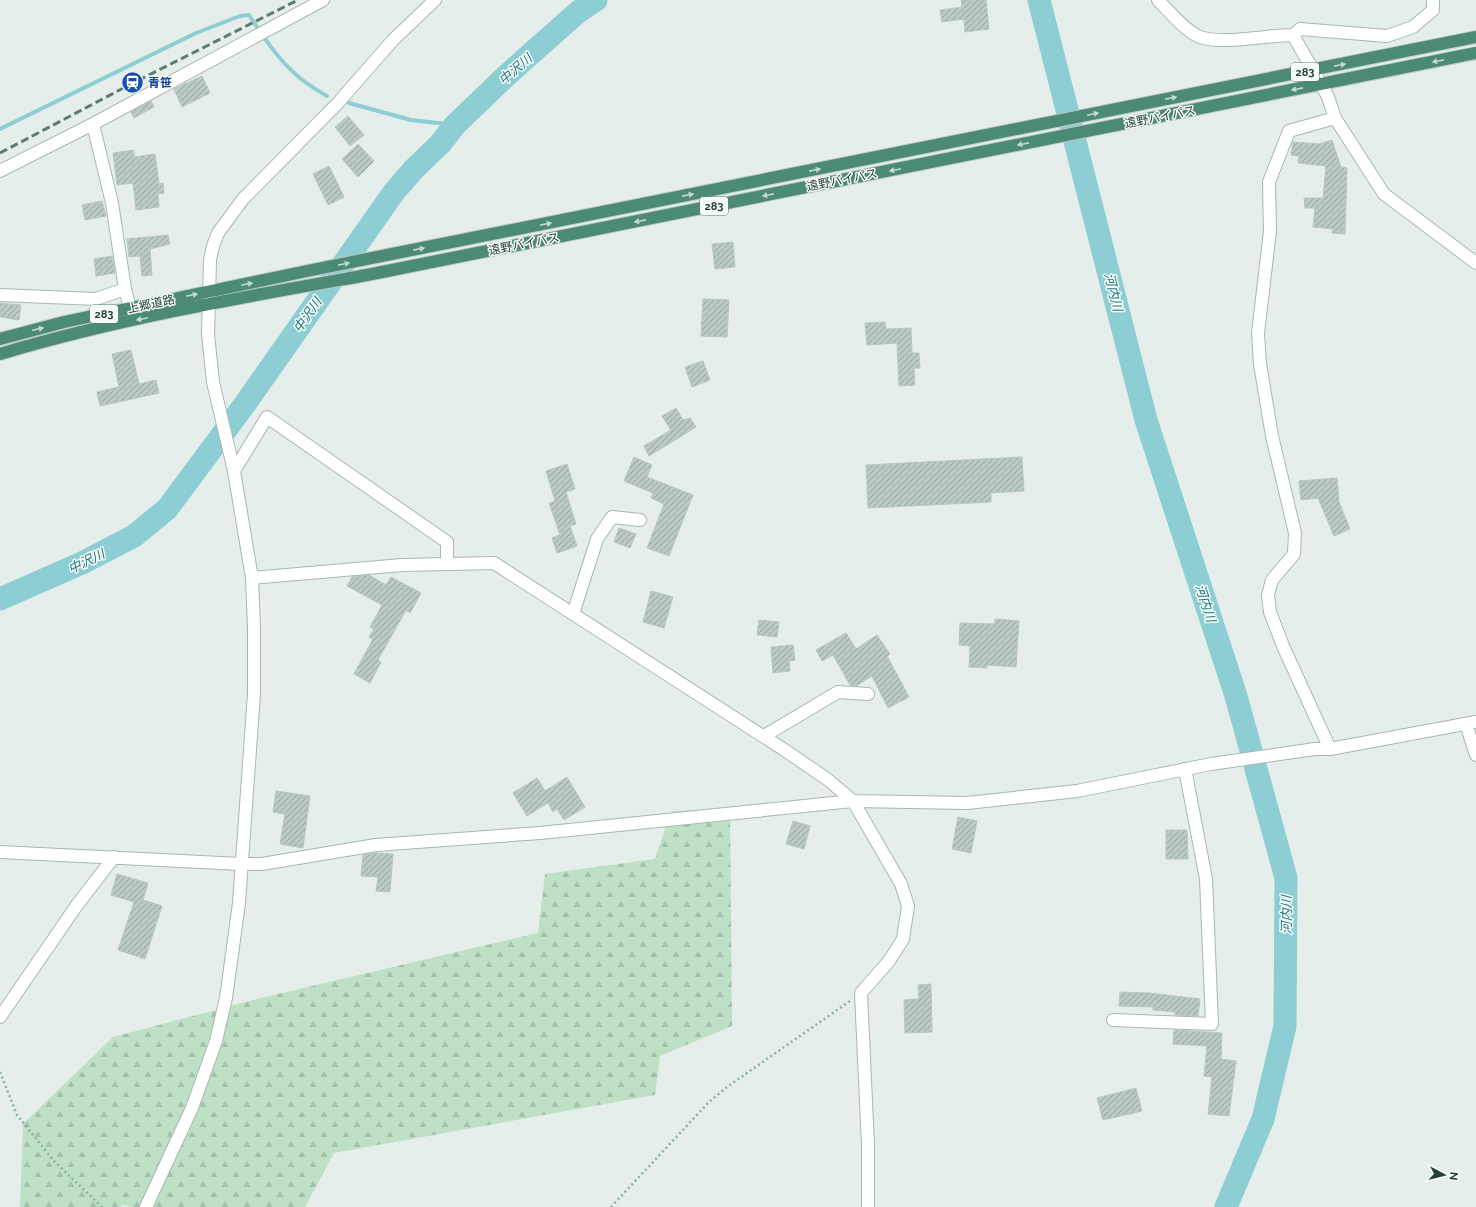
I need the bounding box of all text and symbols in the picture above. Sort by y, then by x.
water label: 中沢川 [496,50,536,88]
one-way arrow [1432,58,1444,64]
one-way arrow [1334,61,1346,67]
road number: 283 [1291,63,1319,81]
station icon: 青笹 [120,70,146,96]
place label: 青笹 [148,76,172,90]
one-way arrow [1290,86,1303,92]
one-way arrow [1165,95,1177,101]
street label: 遠野バイパス [1123,103,1197,131]
one-way arrow [1087,110,1099,116]
one-way arrow [1017,142,1029,148]
street label: 遠野バイパス [805,166,879,194]
one-way arrow [809,166,821,172]
one-way arrow [889,167,901,173]
one-way arrow [681,192,694,198]
one-way arrow [762,193,774,199]
road number: 283 [700,197,728,215]
one-way arrow [634,218,646,224]
one-way arrow [540,220,553,226]
street label: 遠野バイパス [487,230,561,258]
one-way arrow [413,246,425,252]
one-way arrow [338,261,350,267]
water label: 河内川 [1102,271,1126,315]
one-way arrow [241,280,253,286]
street label: 上郷道路 [126,292,176,316]
one-way arrow [186,292,198,298]
water label: 中沢川 [290,293,326,336]
road number: 283 [90,305,118,323]
one-way arrow [136,316,148,322]
one-way arrow [32,325,44,331]
water label: 中沢川 [65,545,109,577]
water label: 河内川 [1192,582,1219,626]
water label: 河内川 [1279,894,1294,935]
north arrow [1424,1155,1464,1195]
text: N [1446,1171,1460,1181]

